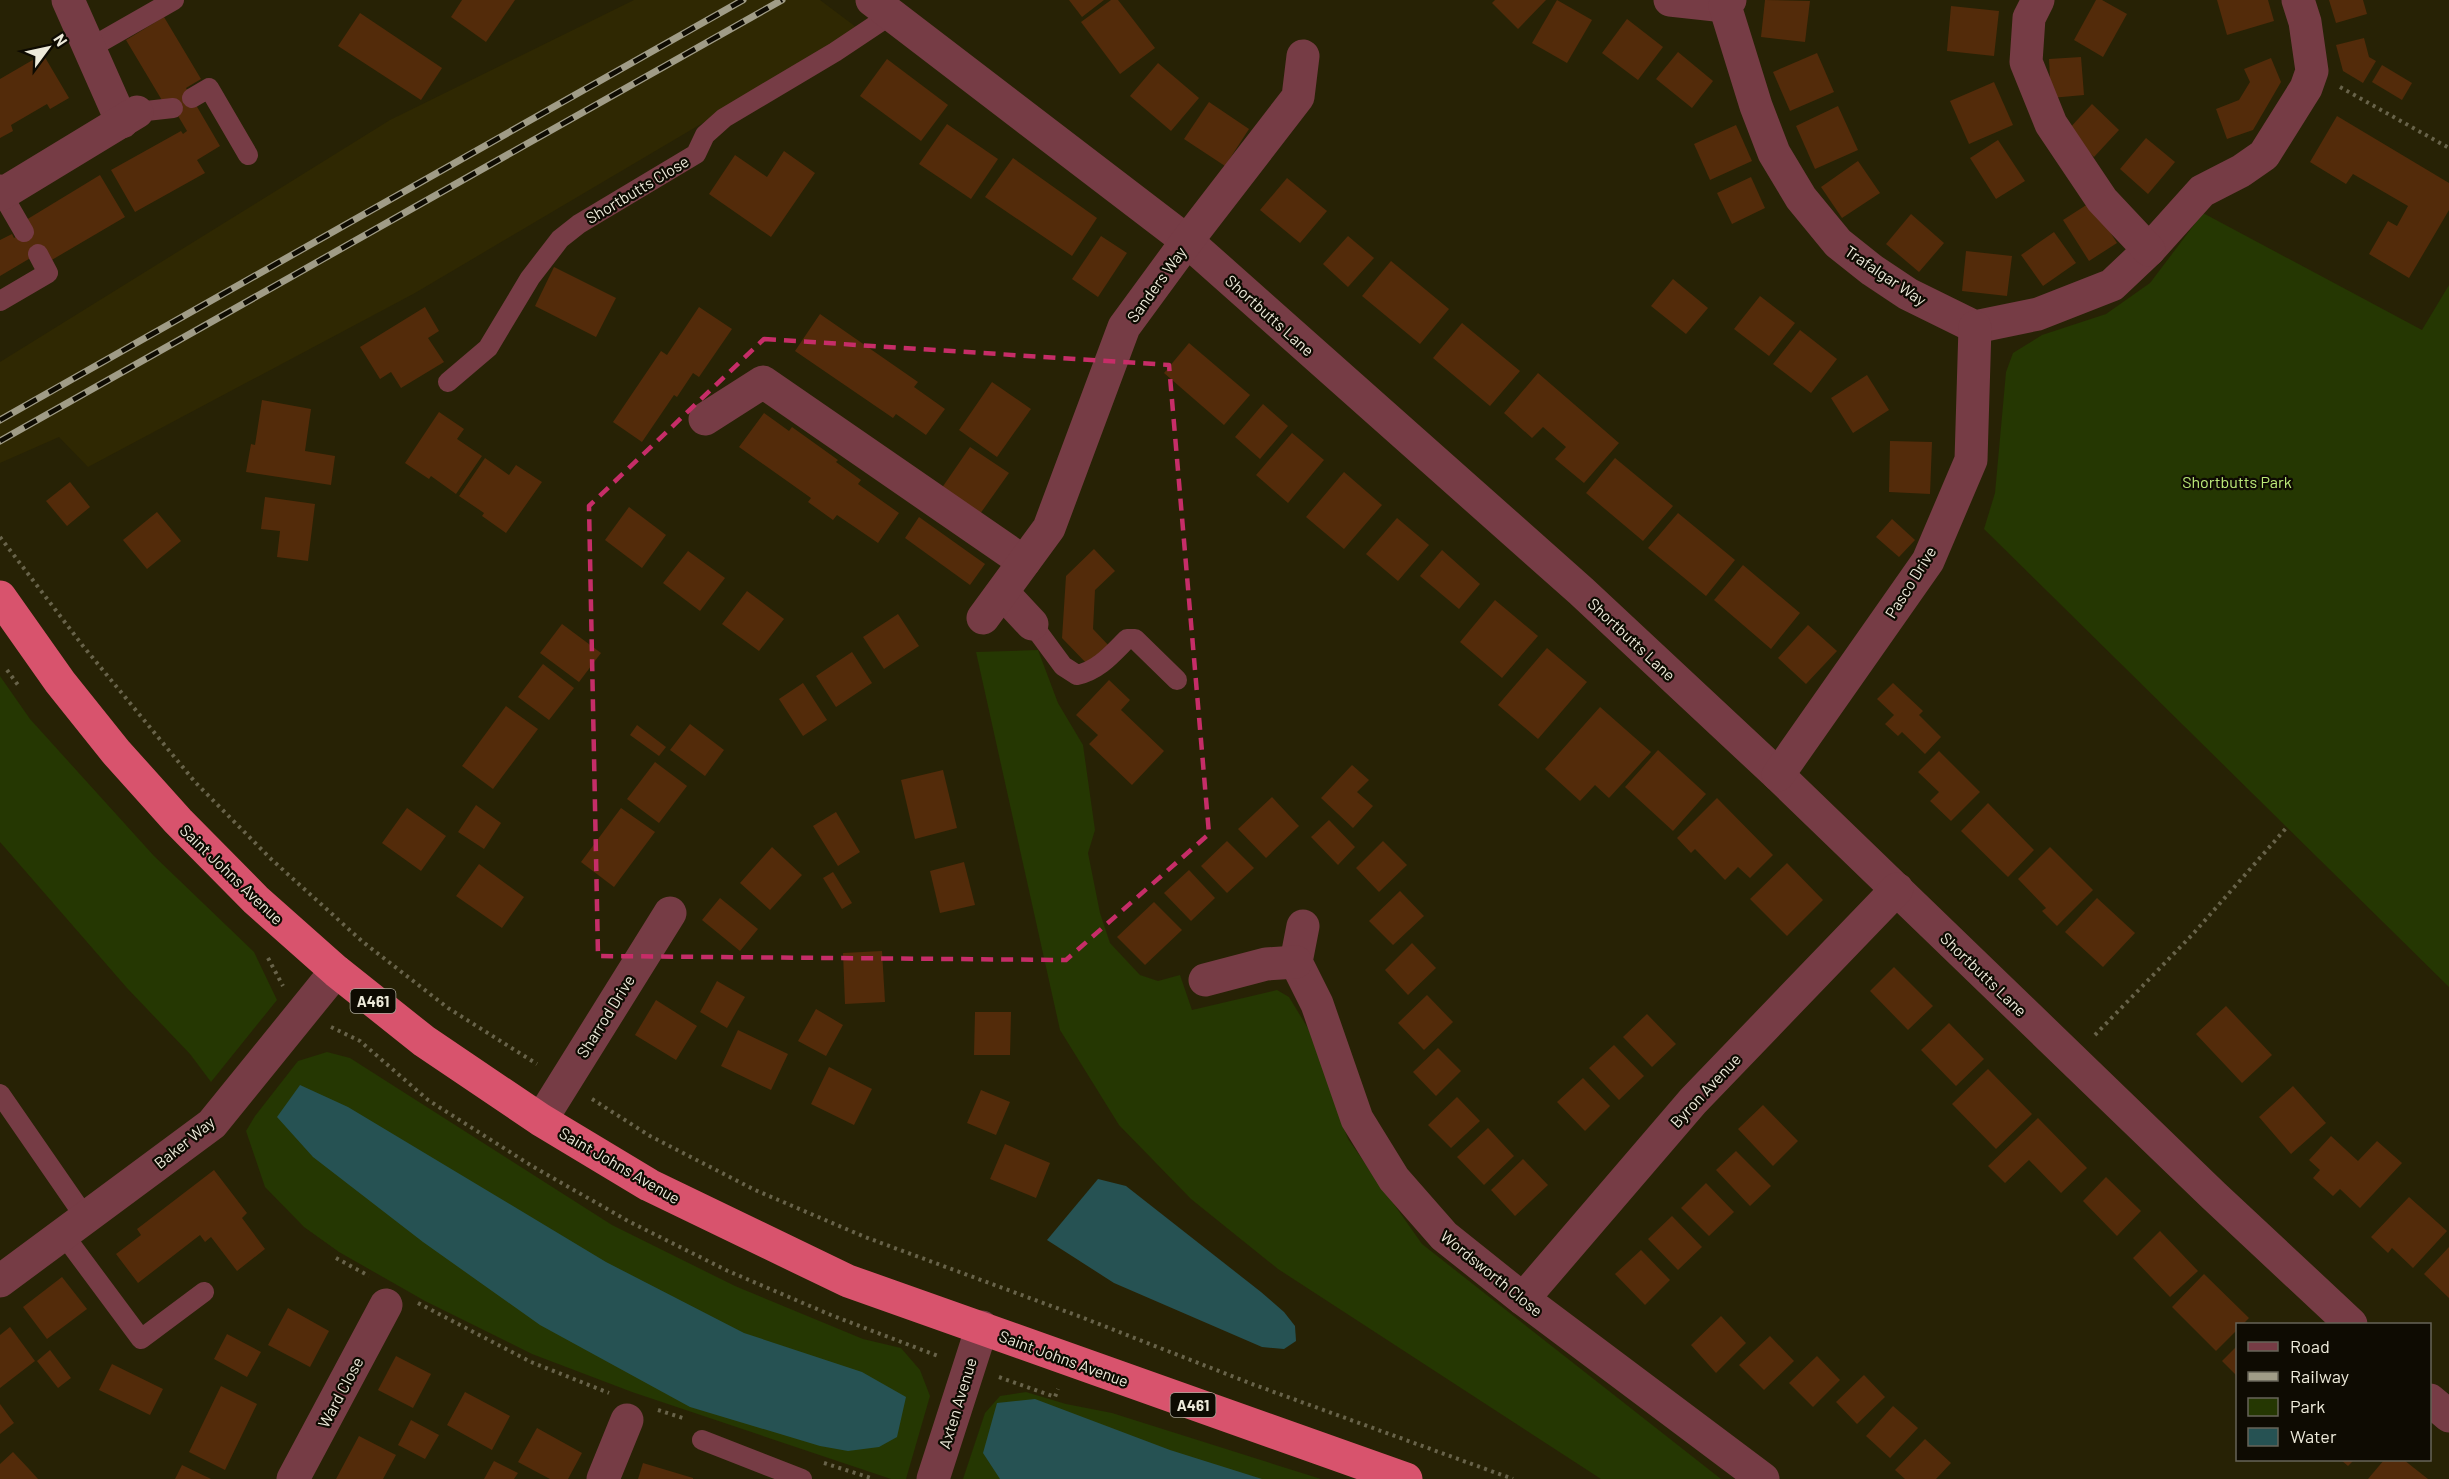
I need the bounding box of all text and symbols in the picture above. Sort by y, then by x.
north arrow [18,18,78,78]
text: N [50,30,72,49]
street label: Shortbutts Close [582,151,692,227]
street label: Trafalgar Way [1842,241,1931,309]
street label: Sanders Way [1122,242,1190,325]
street label: Shortbutts Lane [1222,270,1318,360]
park label: Shortbutts Park [2182,472,2292,491]
street label: Pasco Drive [1880,543,1940,621]
street label: Shortbutts Lane [1584,594,1680,684]
street label: Saint Johns Avenue [176,820,288,928]
street label: Shortbutts Lane [1937,928,2031,1020]
street label: Sharrod Drive [572,971,638,1061]
road number: A461 [350,989,395,1013]
street label: Byron Avenue [1666,1049,1744,1131]
street label: Baker Way [150,1112,218,1172]
street label: Saint Johns Avenue [556,1123,684,1207]
street label: Wordsworth Close [1437,1226,1547,1320]
legend [2236,1323,2431,1461]
street label: Saint Johns Avenue [997,1326,1131,1390]
text: Road [2290,1335,2330,1357]
street label: Ward Close [313,1353,367,1431]
street label: Axten Avenue [934,1355,980,1451]
text: Railway [2290,1365,2349,1387]
road number: A461 [1170,1393,1216,1417]
text: Park [2290,1395,2325,1417]
text: Water [2290,1425,2337,1447]

